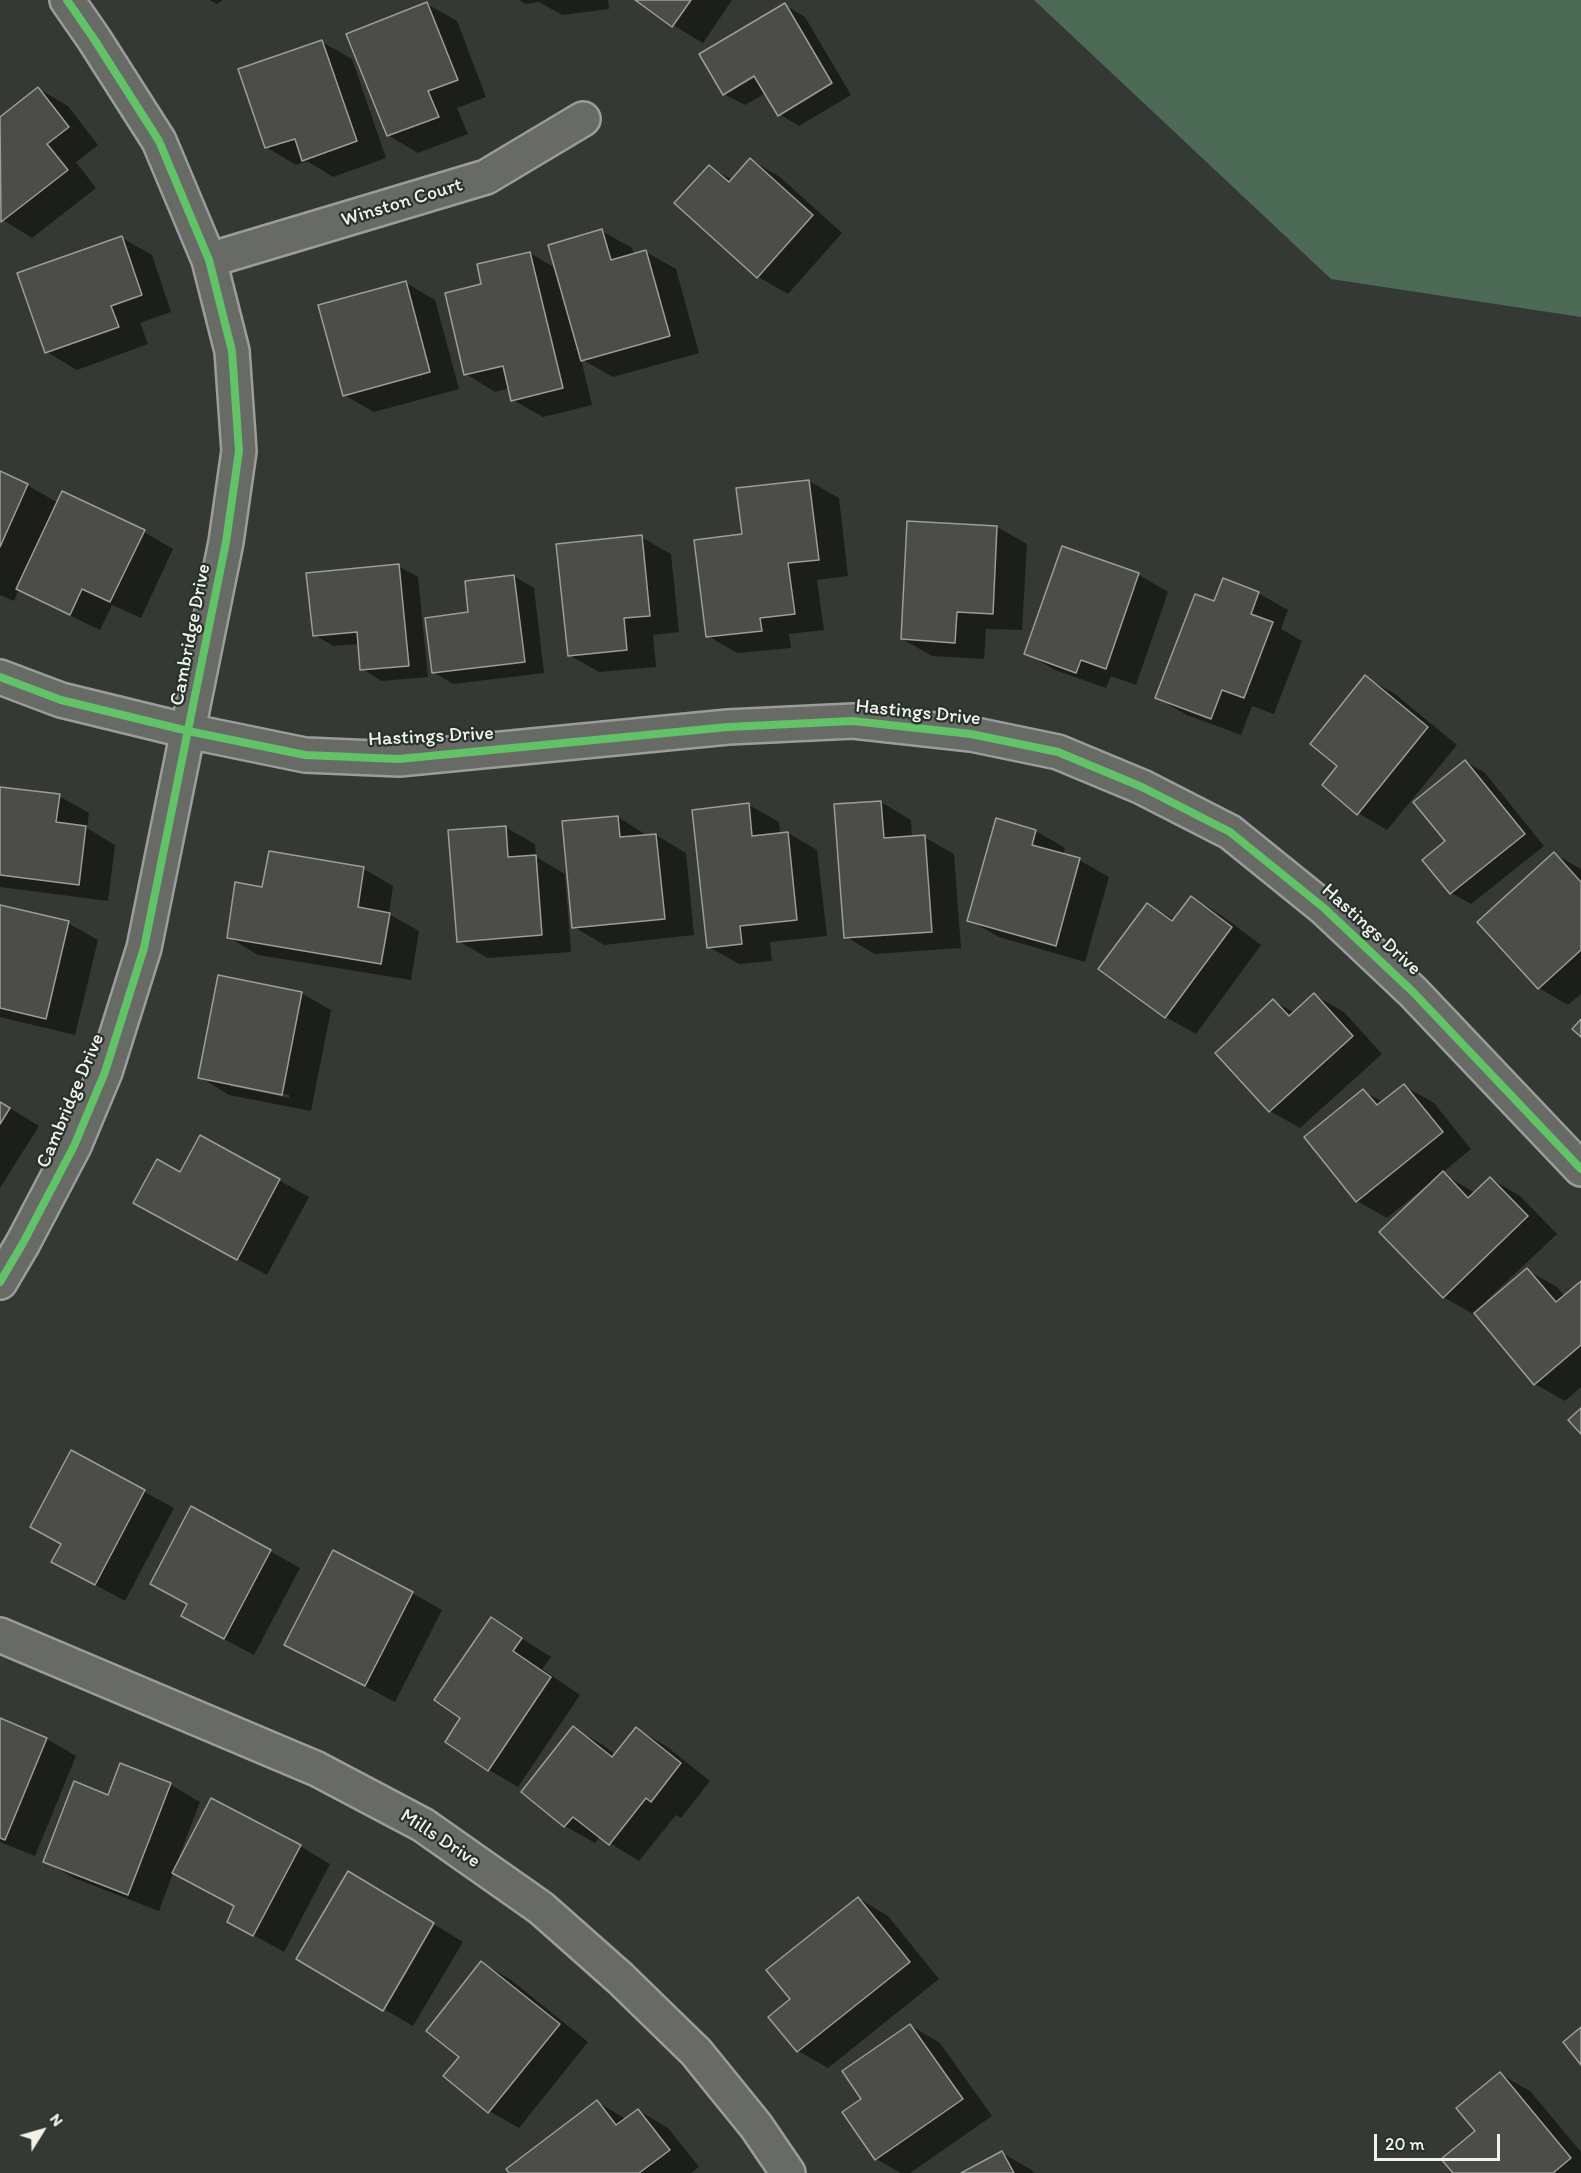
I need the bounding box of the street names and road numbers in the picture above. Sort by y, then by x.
street label: Winston Court [339,173,465,233]
street label: Cambridge Drive [165,562,217,708]
street label: Hastings Drive [854,694,982,732]
street label: Hastings Drive [368,722,494,752]
street label: Hastings Drive [1316,879,1426,981]
street label: Cambridge Drive [32,1030,110,1172]
street label: Mills Drive [395,1804,485,1874]

